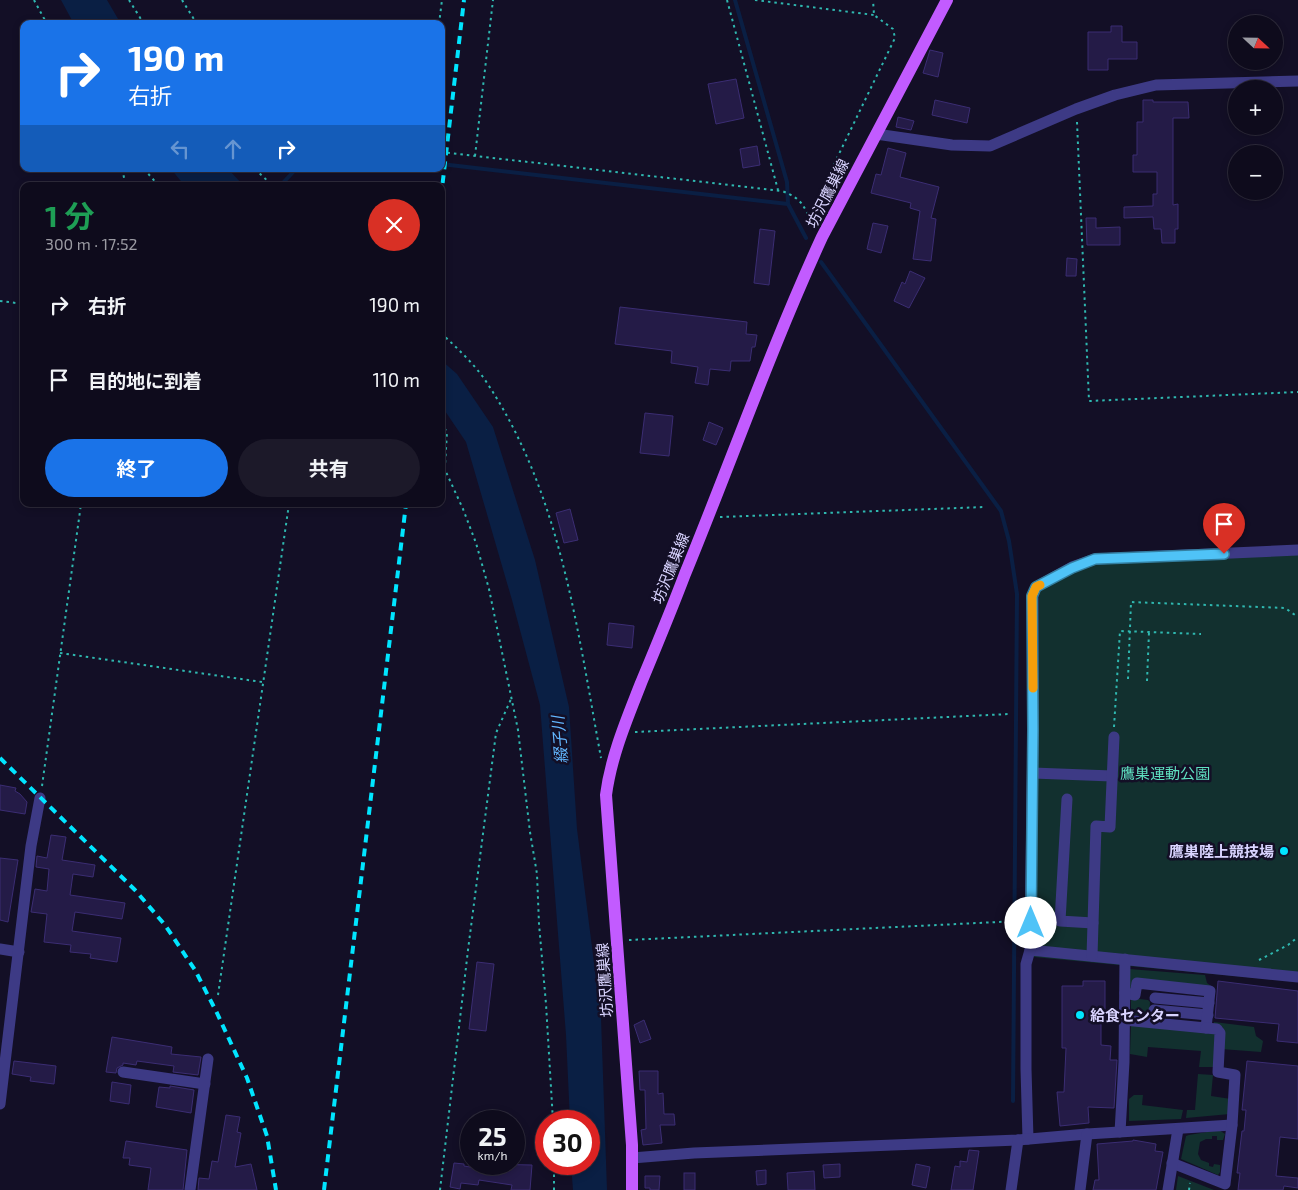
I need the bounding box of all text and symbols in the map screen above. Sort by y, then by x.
north arrow [1228,15,1282,70]
map controls [1228,15,1283,200]
text: 190 m [128,36,224,78]
icon: right [45,40,110,105]
button: + [1228,80,1283,135]
text: 右折 [128,82,172,108]
icon: left [166,135,194,163]
icon: ahead [219,135,247,163]
icon: right [272,135,300,163]
button: − [1228,145,1283,200]
street label: 坊沢鷹巣線 [802,155,852,231]
text: 1 分 [45,197,94,233]
button: close [368,199,420,251]
text: 300 m · 17:52 [45,234,138,253]
icon: right [45,291,73,319]
text: 190 m [369,293,420,316]
text: 右折 [88,294,126,317]
icon: arrive [45,366,73,394]
text: 110 m [373,368,420,391]
text: 目的地に到着 [88,369,202,392]
button: 終了 [45,439,228,497]
button: 共有 [238,439,420,497]
pin [1203,503,1245,554]
icon: arrive [1210,510,1238,538]
street label: 坊沢鷹巣線 [648,530,692,606]
water label: 綴子川 [547,713,571,765]
park label: 鷹巣運動公園 [1120,764,1210,782]
place label: 鷹巣陸上競技場 [1169,842,1274,860]
marker: 鷹巣陸上競技場 [1278,845,1290,857]
position arrow [1004,896,1056,948]
street label: 坊沢鷹巣線 [592,942,616,1018]
place label: 給食センター [1090,1006,1180,1024]
marker: 給食センター [1074,1009,1086,1021]
speed limit sign: 30 [535,1110,600,1175]
text: 25 [478,1121,507,1151]
text: km/h [478,1148,507,1162]

